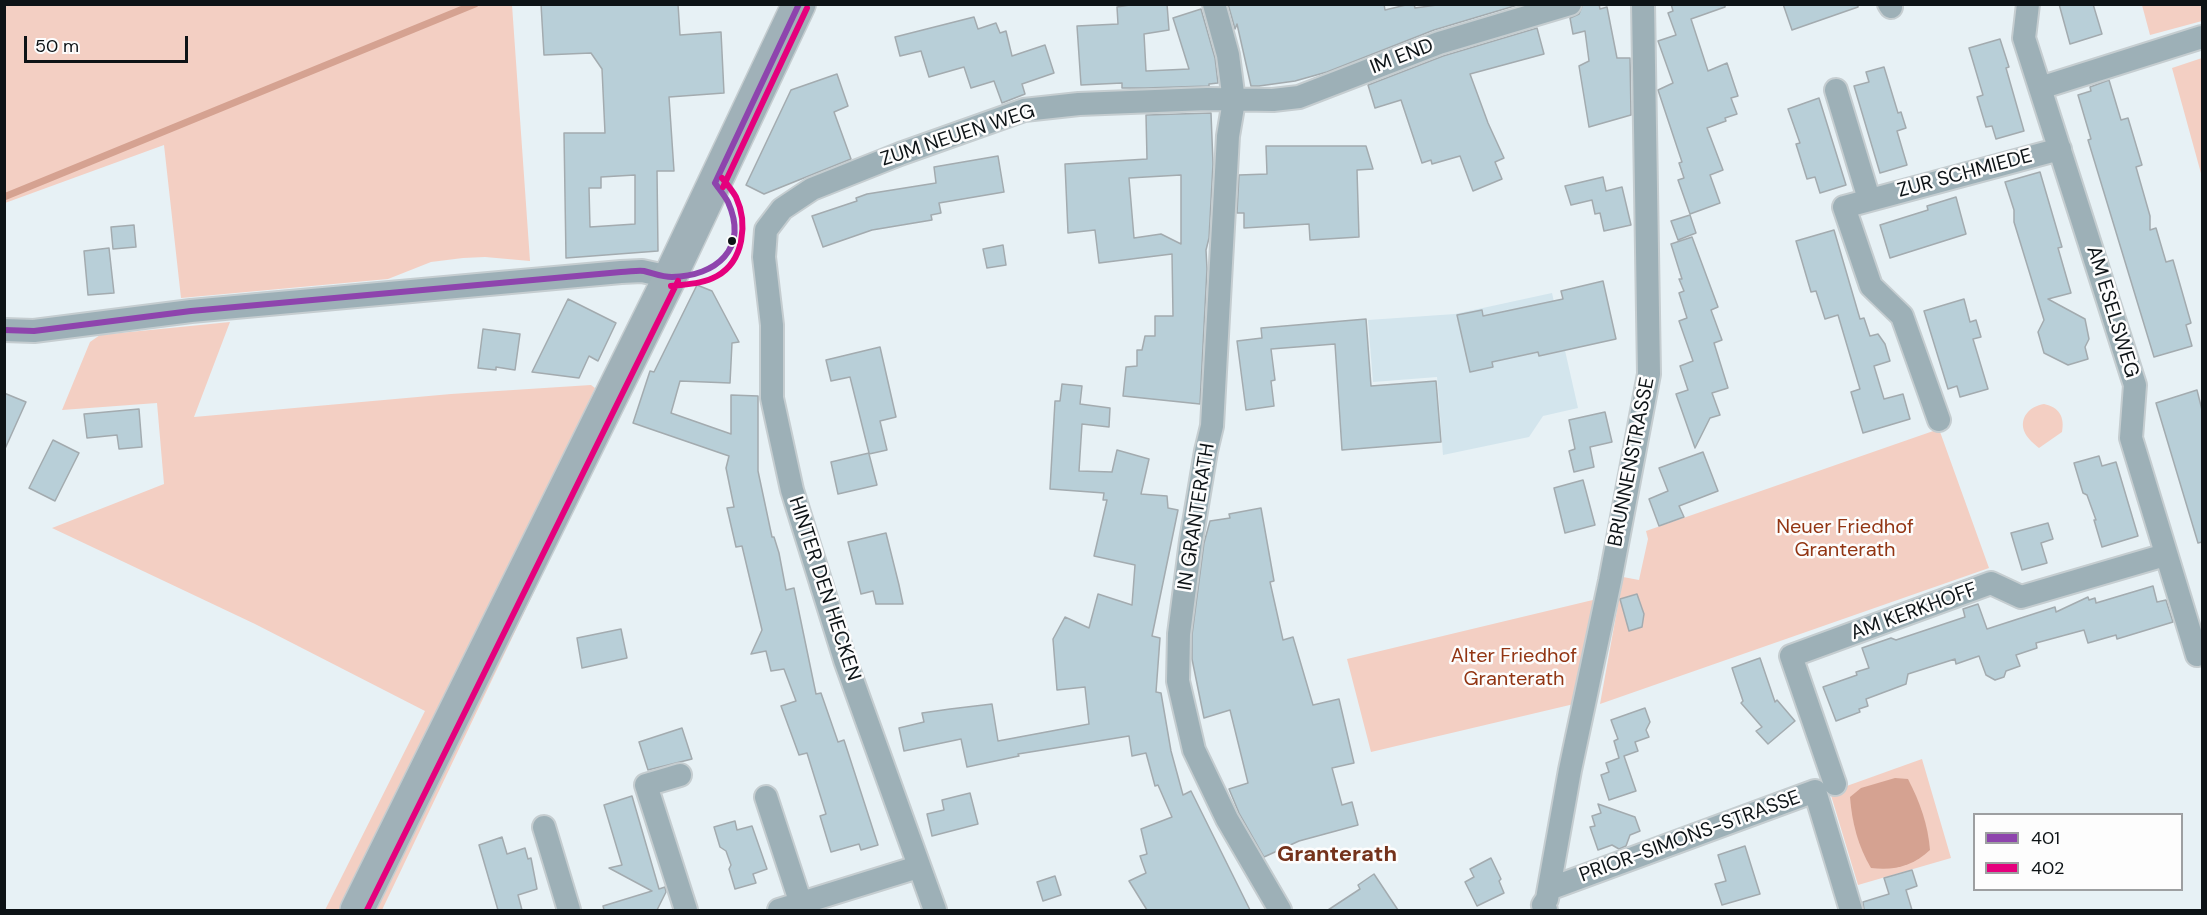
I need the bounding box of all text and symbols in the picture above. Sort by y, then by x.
scale bar [27,24,190,62]
text: 50 m [35,34,79,58]
street label: IM END [1367,34,1437,80]
street label: ZUM NEUEN WEG [878,100,1038,172]
street label: ZUR SCHMIEDE [1895,144,2035,204]
unlabelled marker [726,235,738,247]
street label: AM ESELSWEG [2081,243,2143,381]
street label: BRUNNENSTRASSE [1604,375,1660,549]
street label: IN GRANTERATH [1174,442,1220,592]
street label: HINTER DEN HECKEN [783,494,865,684]
park label: Neuer Friedhof Granterath [1776,516,1914,563]
street label: AM KERKHOFF [1848,578,1980,646]
park label: Alter Friedhof Granterath [1451,645,1577,692]
street label: PRIOR-SIMONS-STRASSE [1576,786,1804,888]
legend [1973,813,2183,891]
text: 401 [2031,826,2060,850]
district label: Granterath [1277,842,1397,868]
text: 402 [2031,856,2064,880]

